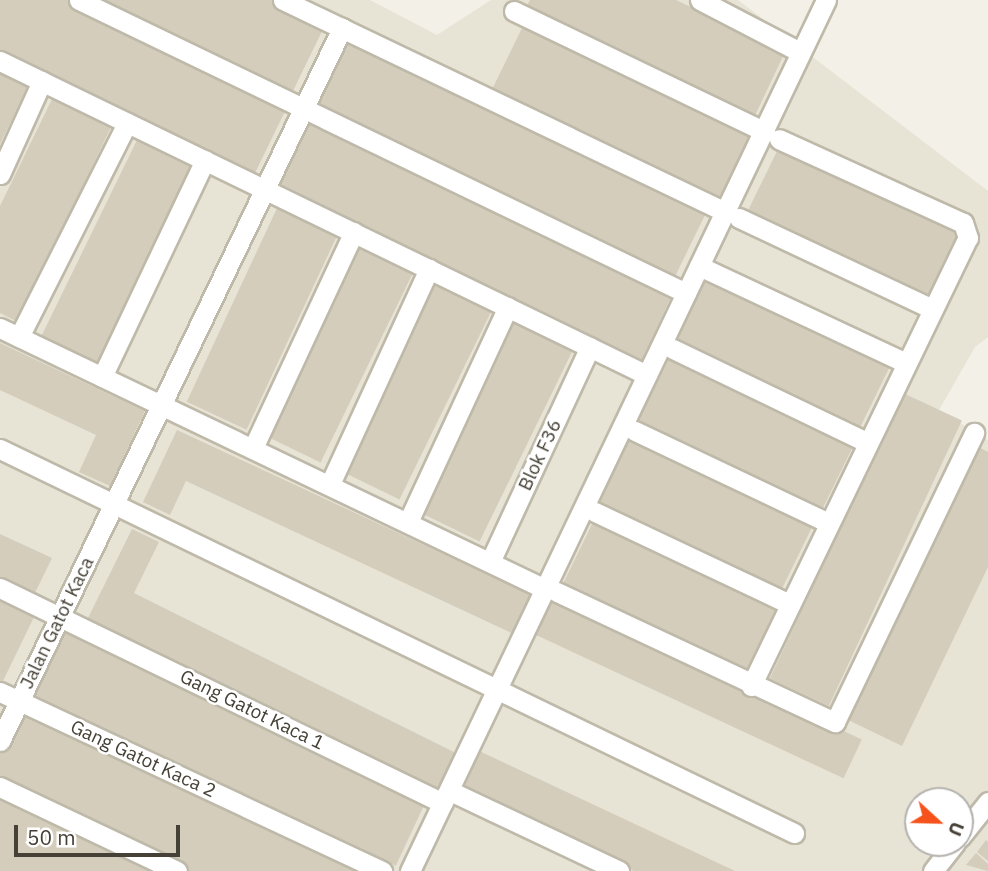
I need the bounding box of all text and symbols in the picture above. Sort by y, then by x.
street label: Blok F36 [514,416,566,494]
street label: Jalan Gatot Kaca [15,553,99,693]
street label: Gang Gatot Kaca 1 [176,665,328,755]
street label: Gang Gatot Kaca 2 [67,715,219,803]
north arrow [904,787,974,857]
scale bar [18,812,184,856]
text: U [943,819,970,840]
text: 50 m [27,823,76,851]

